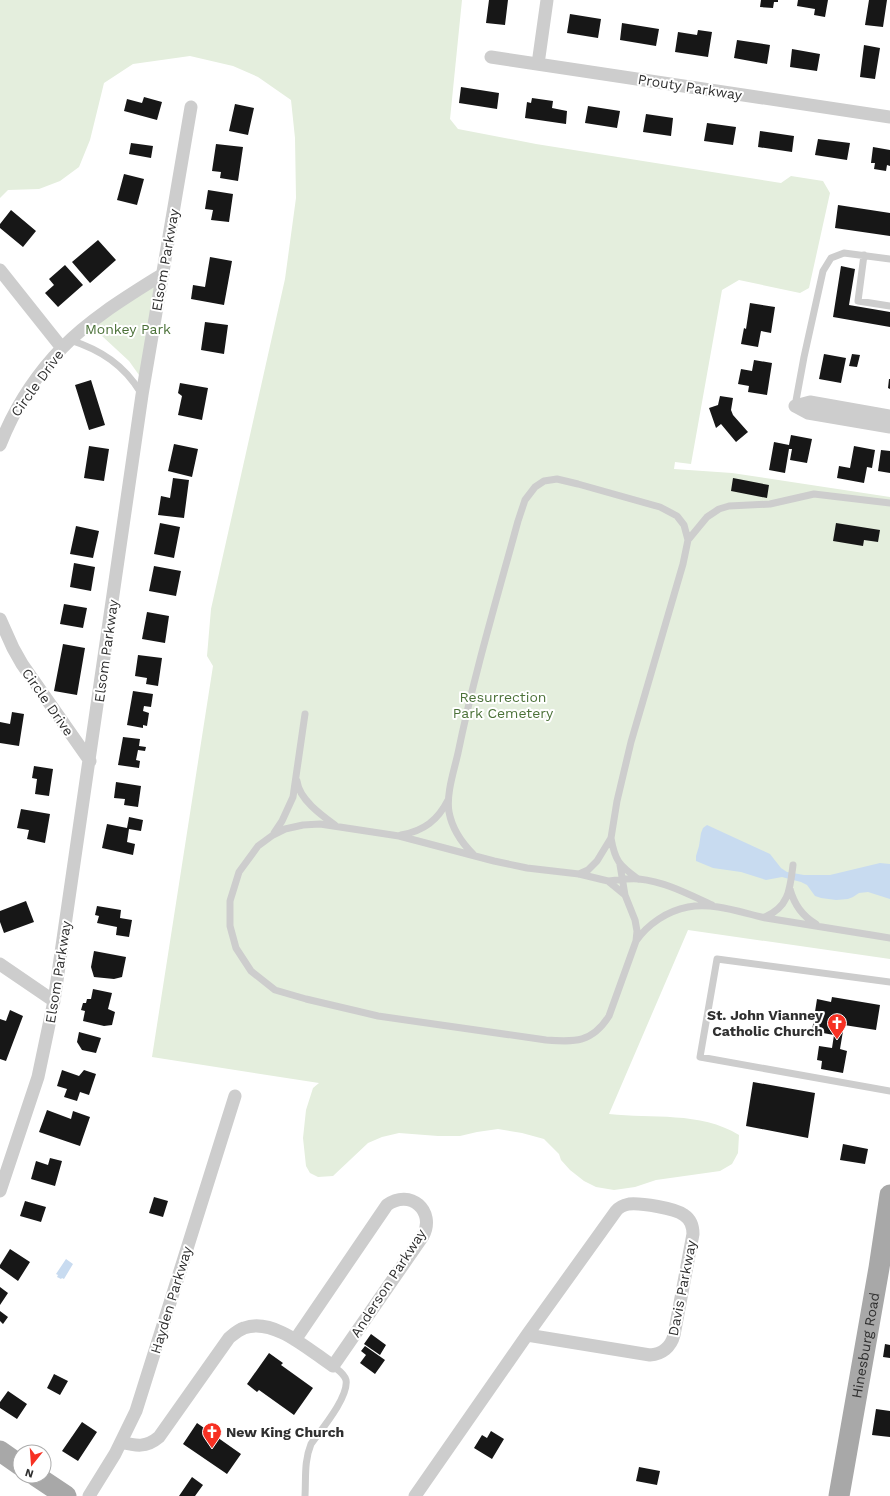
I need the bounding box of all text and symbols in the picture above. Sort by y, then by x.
street label: Prouty Parkway [637,71,744,103]
street label: Elsom Parkway [148,207,182,312]
park label: Monkey Park [85,321,171,337]
street label: Circle Drive [7,346,67,420]
street label: Elsom Parkway [91,598,121,703]
street label: Circle Drive [19,665,77,739]
park label: Resurrection Park Cemetery [453,689,554,721]
street label: Elsom Parkway [42,919,74,1024]
place label: St. John Vianney Catholic Church [707,1007,823,1039]
church icon: St. John Vianney Catholic Church [826,1012,848,1040]
street label: Anderson Parkway [347,1225,429,1340]
street label: Davis Parkway [665,1238,699,1337]
street label: Hayden Parkway [147,1244,195,1356]
street label: Hinesburg Road [848,1291,883,1400]
church icon: New King Church [201,1421,223,1449]
place label: New King Church [226,1424,344,1440]
north arrow [12,1444,52,1484]
text: N [23,1466,35,1480]

